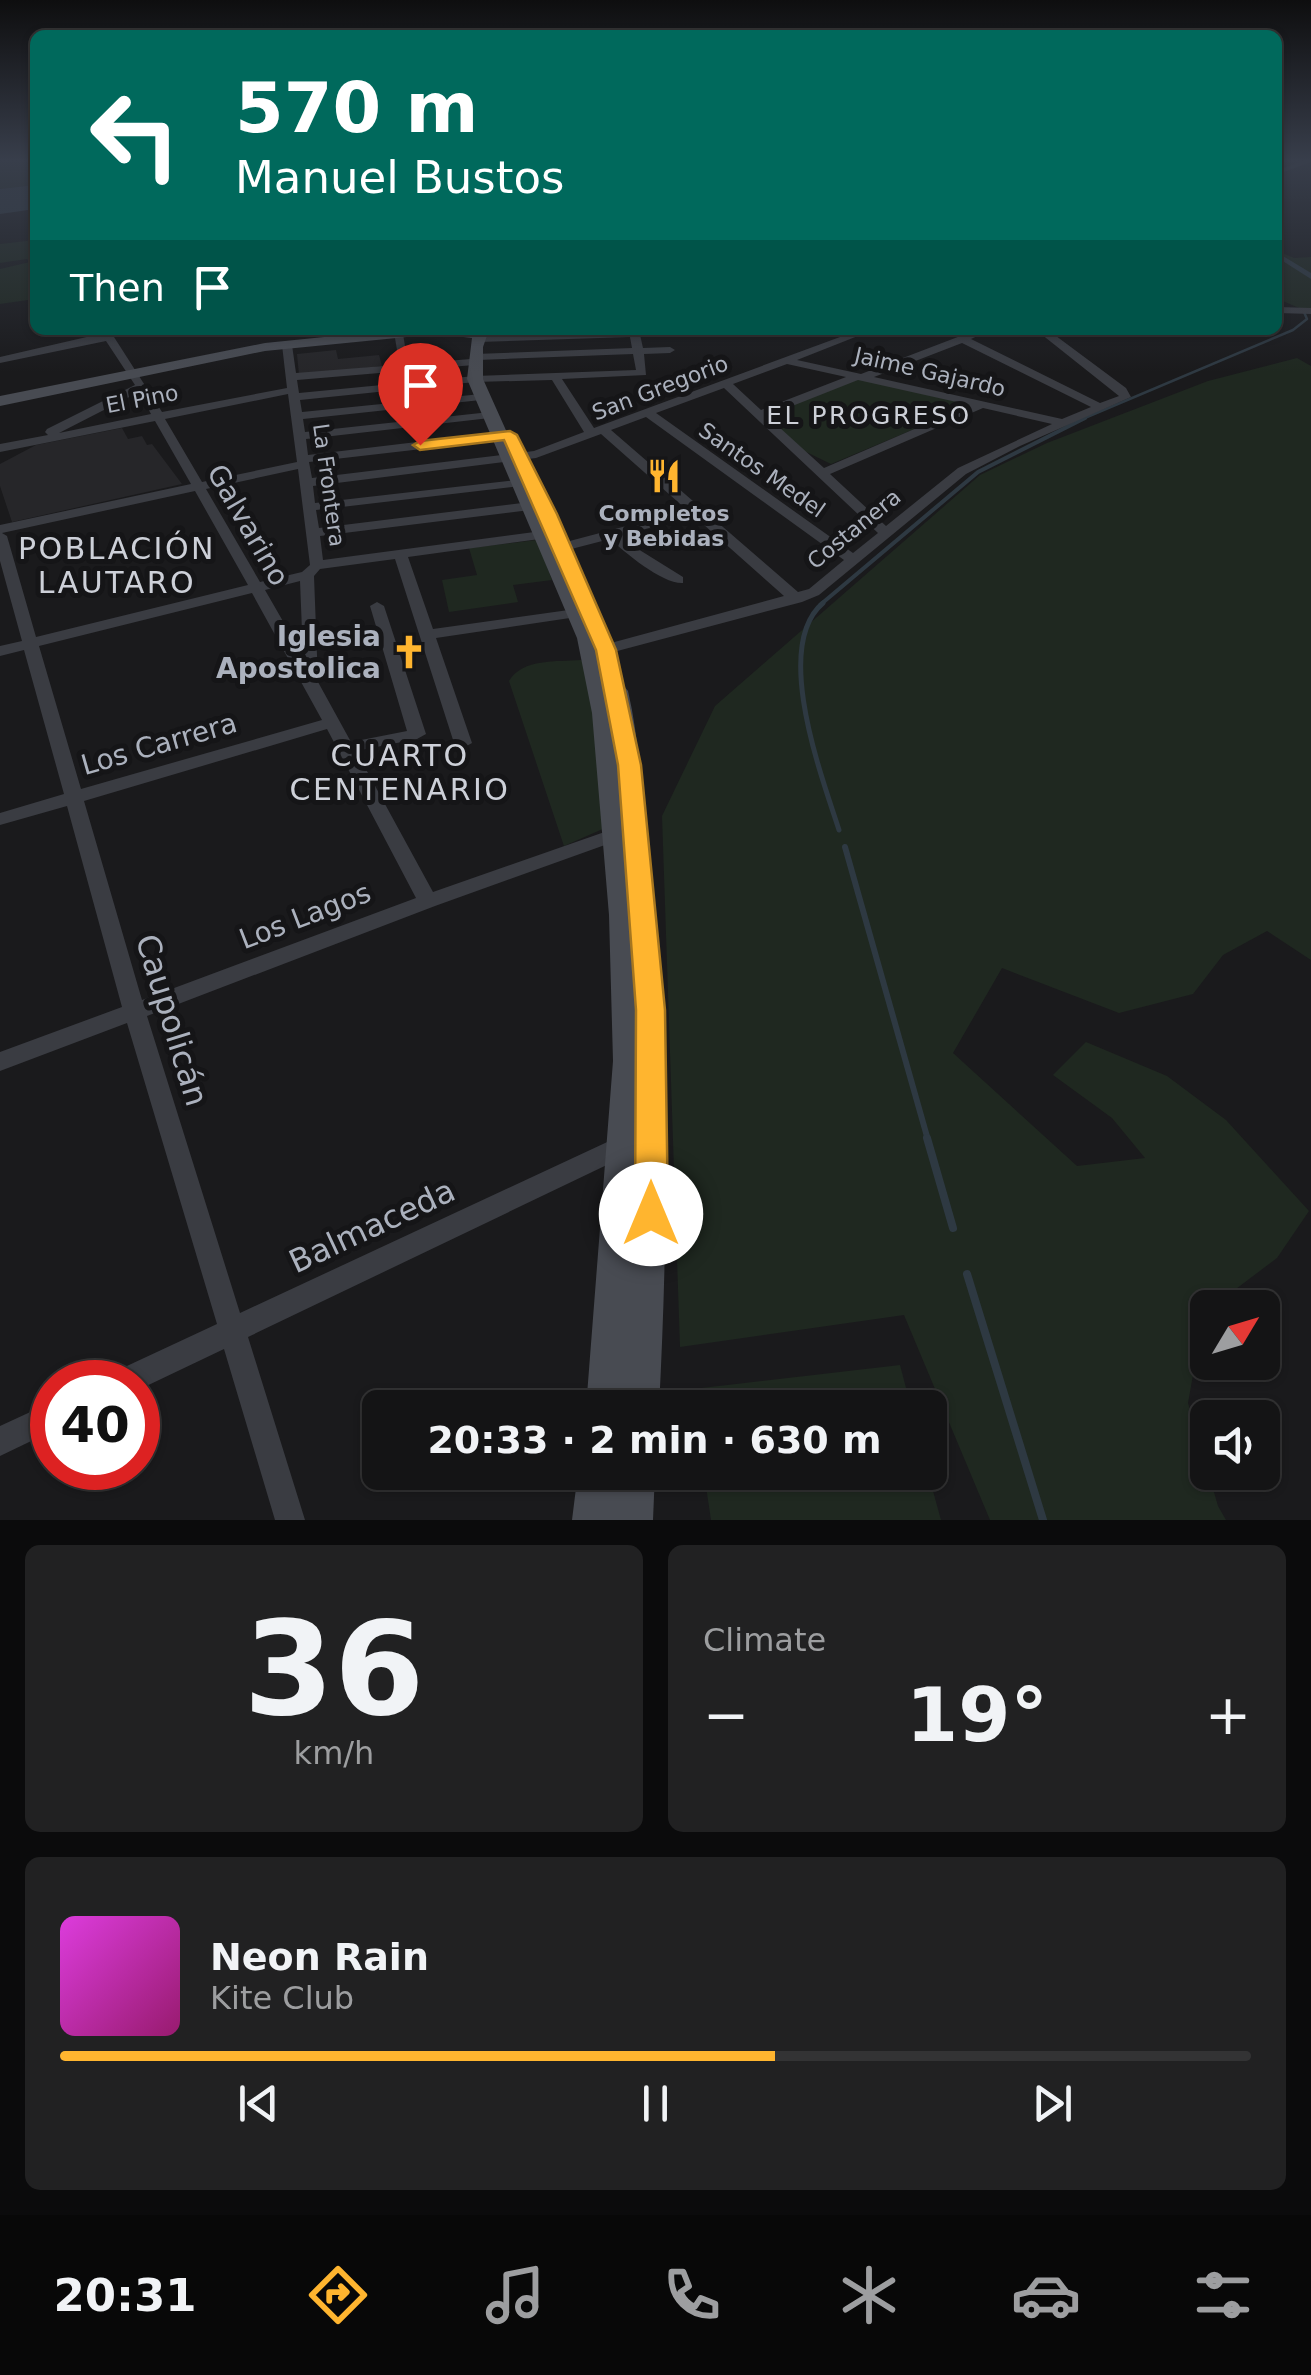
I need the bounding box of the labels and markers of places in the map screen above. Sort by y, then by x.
pin [378,343,463,446]
restaurant icon: Completos y Bebidas [645,457,683,495]
place label: Completos y Bebidas [598,501,730,551]
place label: Iglesia Apostolica [216,620,381,685]
church icon: Iglesia Apostolica [390,633,428,671]

